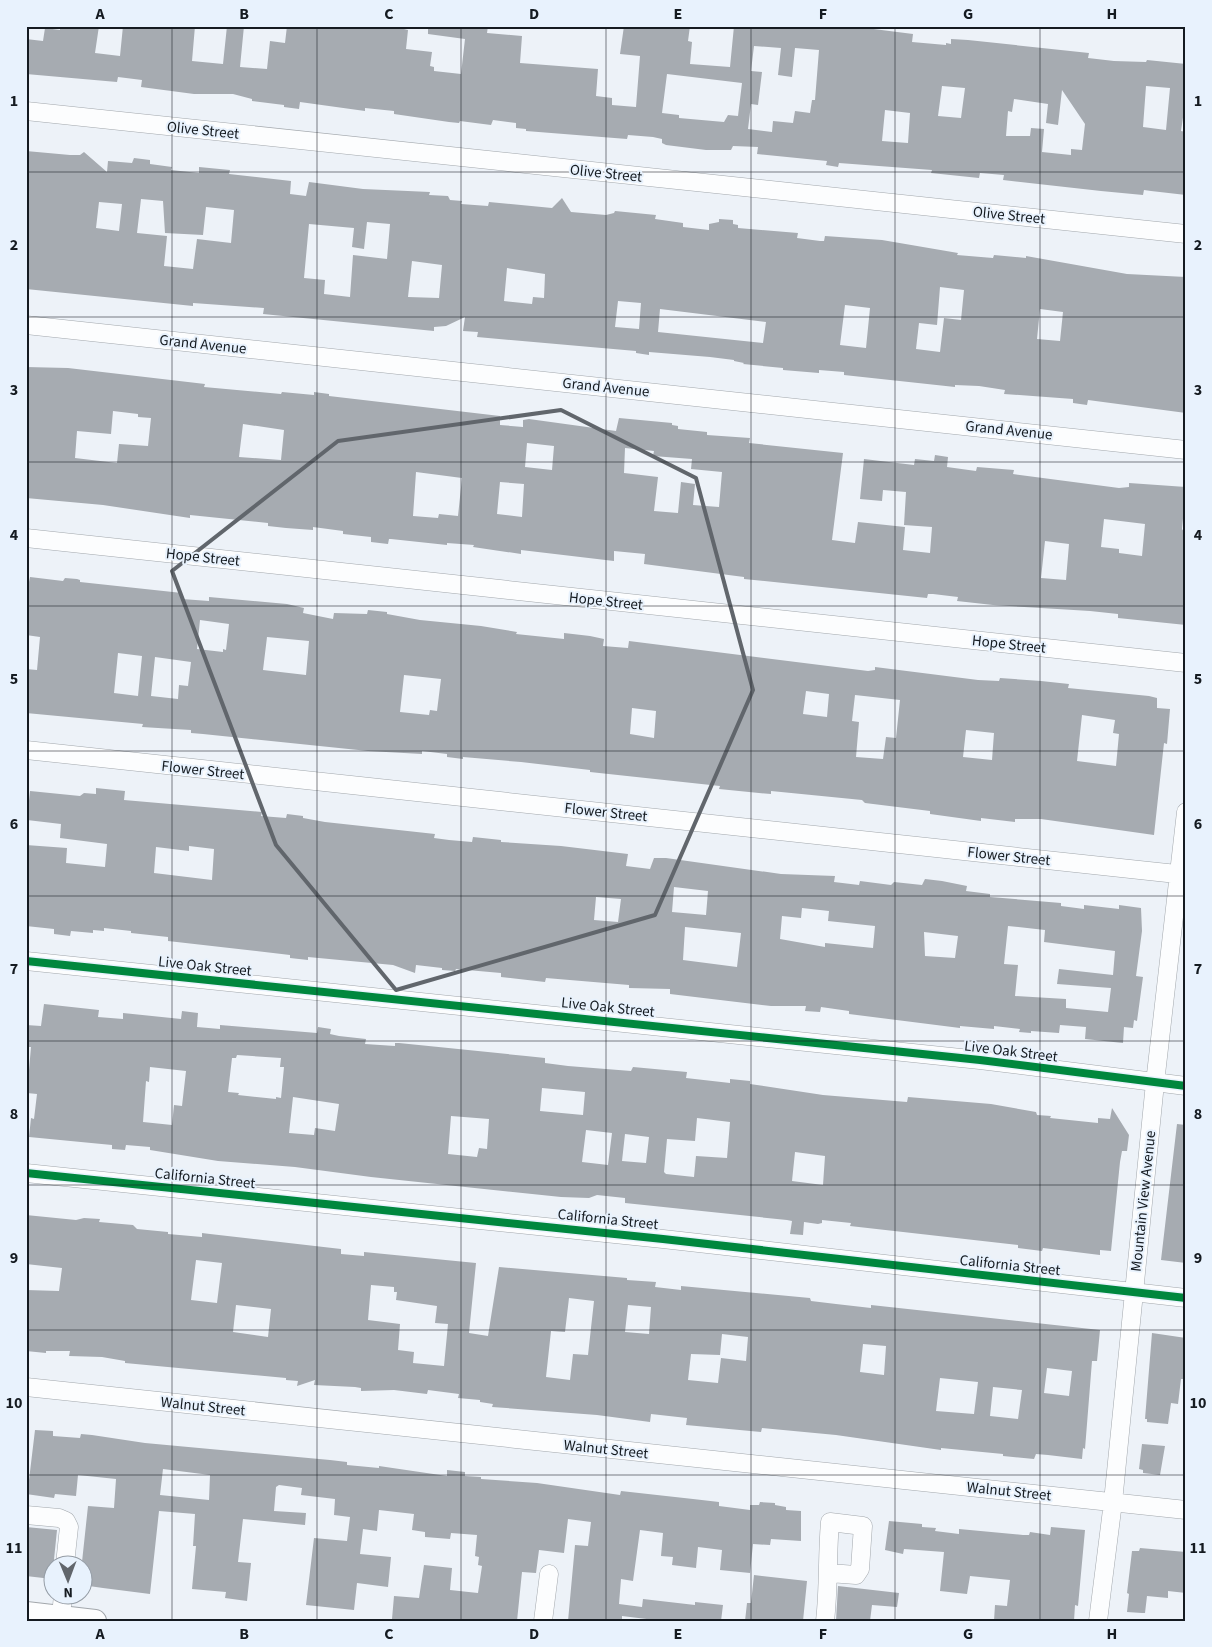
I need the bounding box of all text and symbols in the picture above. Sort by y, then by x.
text: A [94,3,105,25]
text: B [239,3,249,25]
text: C [384,3,394,25]
text: D [529,3,539,25]
text: E [674,3,682,25]
text: F [819,3,827,25]
text: G [963,3,973,25]
text: H [1107,3,1117,25]
text: 1 [10,90,18,112]
text: 1 [1194,90,1202,112]
street label: Olive Street [166,116,240,145]
street label: Olive Street [569,159,643,188]
street label: Olive Street [972,201,1046,230]
text: 2 [10,234,18,256]
text: 2 [1194,234,1202,256]
street label: Grand Avenue [158,329,248,360]
street label: Grand Avenue [561,372,651,403]
text: 3 [10,379,18,401]
text: 3 [1194,379,1202,401]
street label: Grand Avenue [964,415,1054,446]
text: 4 [10,524,19,546]
text: 4 [1194,524,1203,546]
street label: Hope Street [165,543,241,572]
street label: Hope Street [568,587,644,616]
street label: Hope Street [971,630,1047,659]
text: 5 [10,668,18,690]
text: 5 [1194,668,1202,690]
street label: Flower Street [160,756,245,785]
street label: Flower Street [563,798,648,827]
text: 6 [10,813,18,835]
text: 6 [1194,813,1202,835]
street label: Flower Street [966,842,1051,871]
street label: Live Oak Street [157,951,253,982]
text: 7 [10,958,18,980]
text: 7 [1194,958,1202,980]
street label: Live Oak Street [560,992,656,1023]
street label: Live Oak Street [963,1035,1059,1068]
text: 8 [10,1103,18,1125]
text: 8 [1194,1103,1202,1125]
street label: Mountain View Avenue [1126,1130,1161,1273]
street label: California Street [154,1163,256,1194]
street label: California Street [557,1204,659,1235]
text: 9 [10,1247,18,1269]
text: 9 [1194,1247,1202,1269]
street label: California Street [959,1250,1061,1281]
text: 10 [6,1392,22,1414]
street label: Walnut Street [160,1392,246,1421]
text: 10 [1190,1392,1206,1414]
street label: Walnut Street [563,1435,649,1464]
street label: Walnut Street [966,1477,1052,1506]
text: 11 [6,1537,22,1559]
text: 11 [1190,1537,1206,1559]
north arrow [42,1554,92,1604]
text: N [63,1582,73,1602]
text: A [94,1623,105,1645]
text: B [239,1623,249,1645]
text: C [384,1623,394,1645]
text: D [529,1623,539,1645]
text: E [674,1623,682,1645]
text: F [819,1623,827,1645]
text: G [963,1623,973,1645]
text: H [1107,1623,1117,1645]

